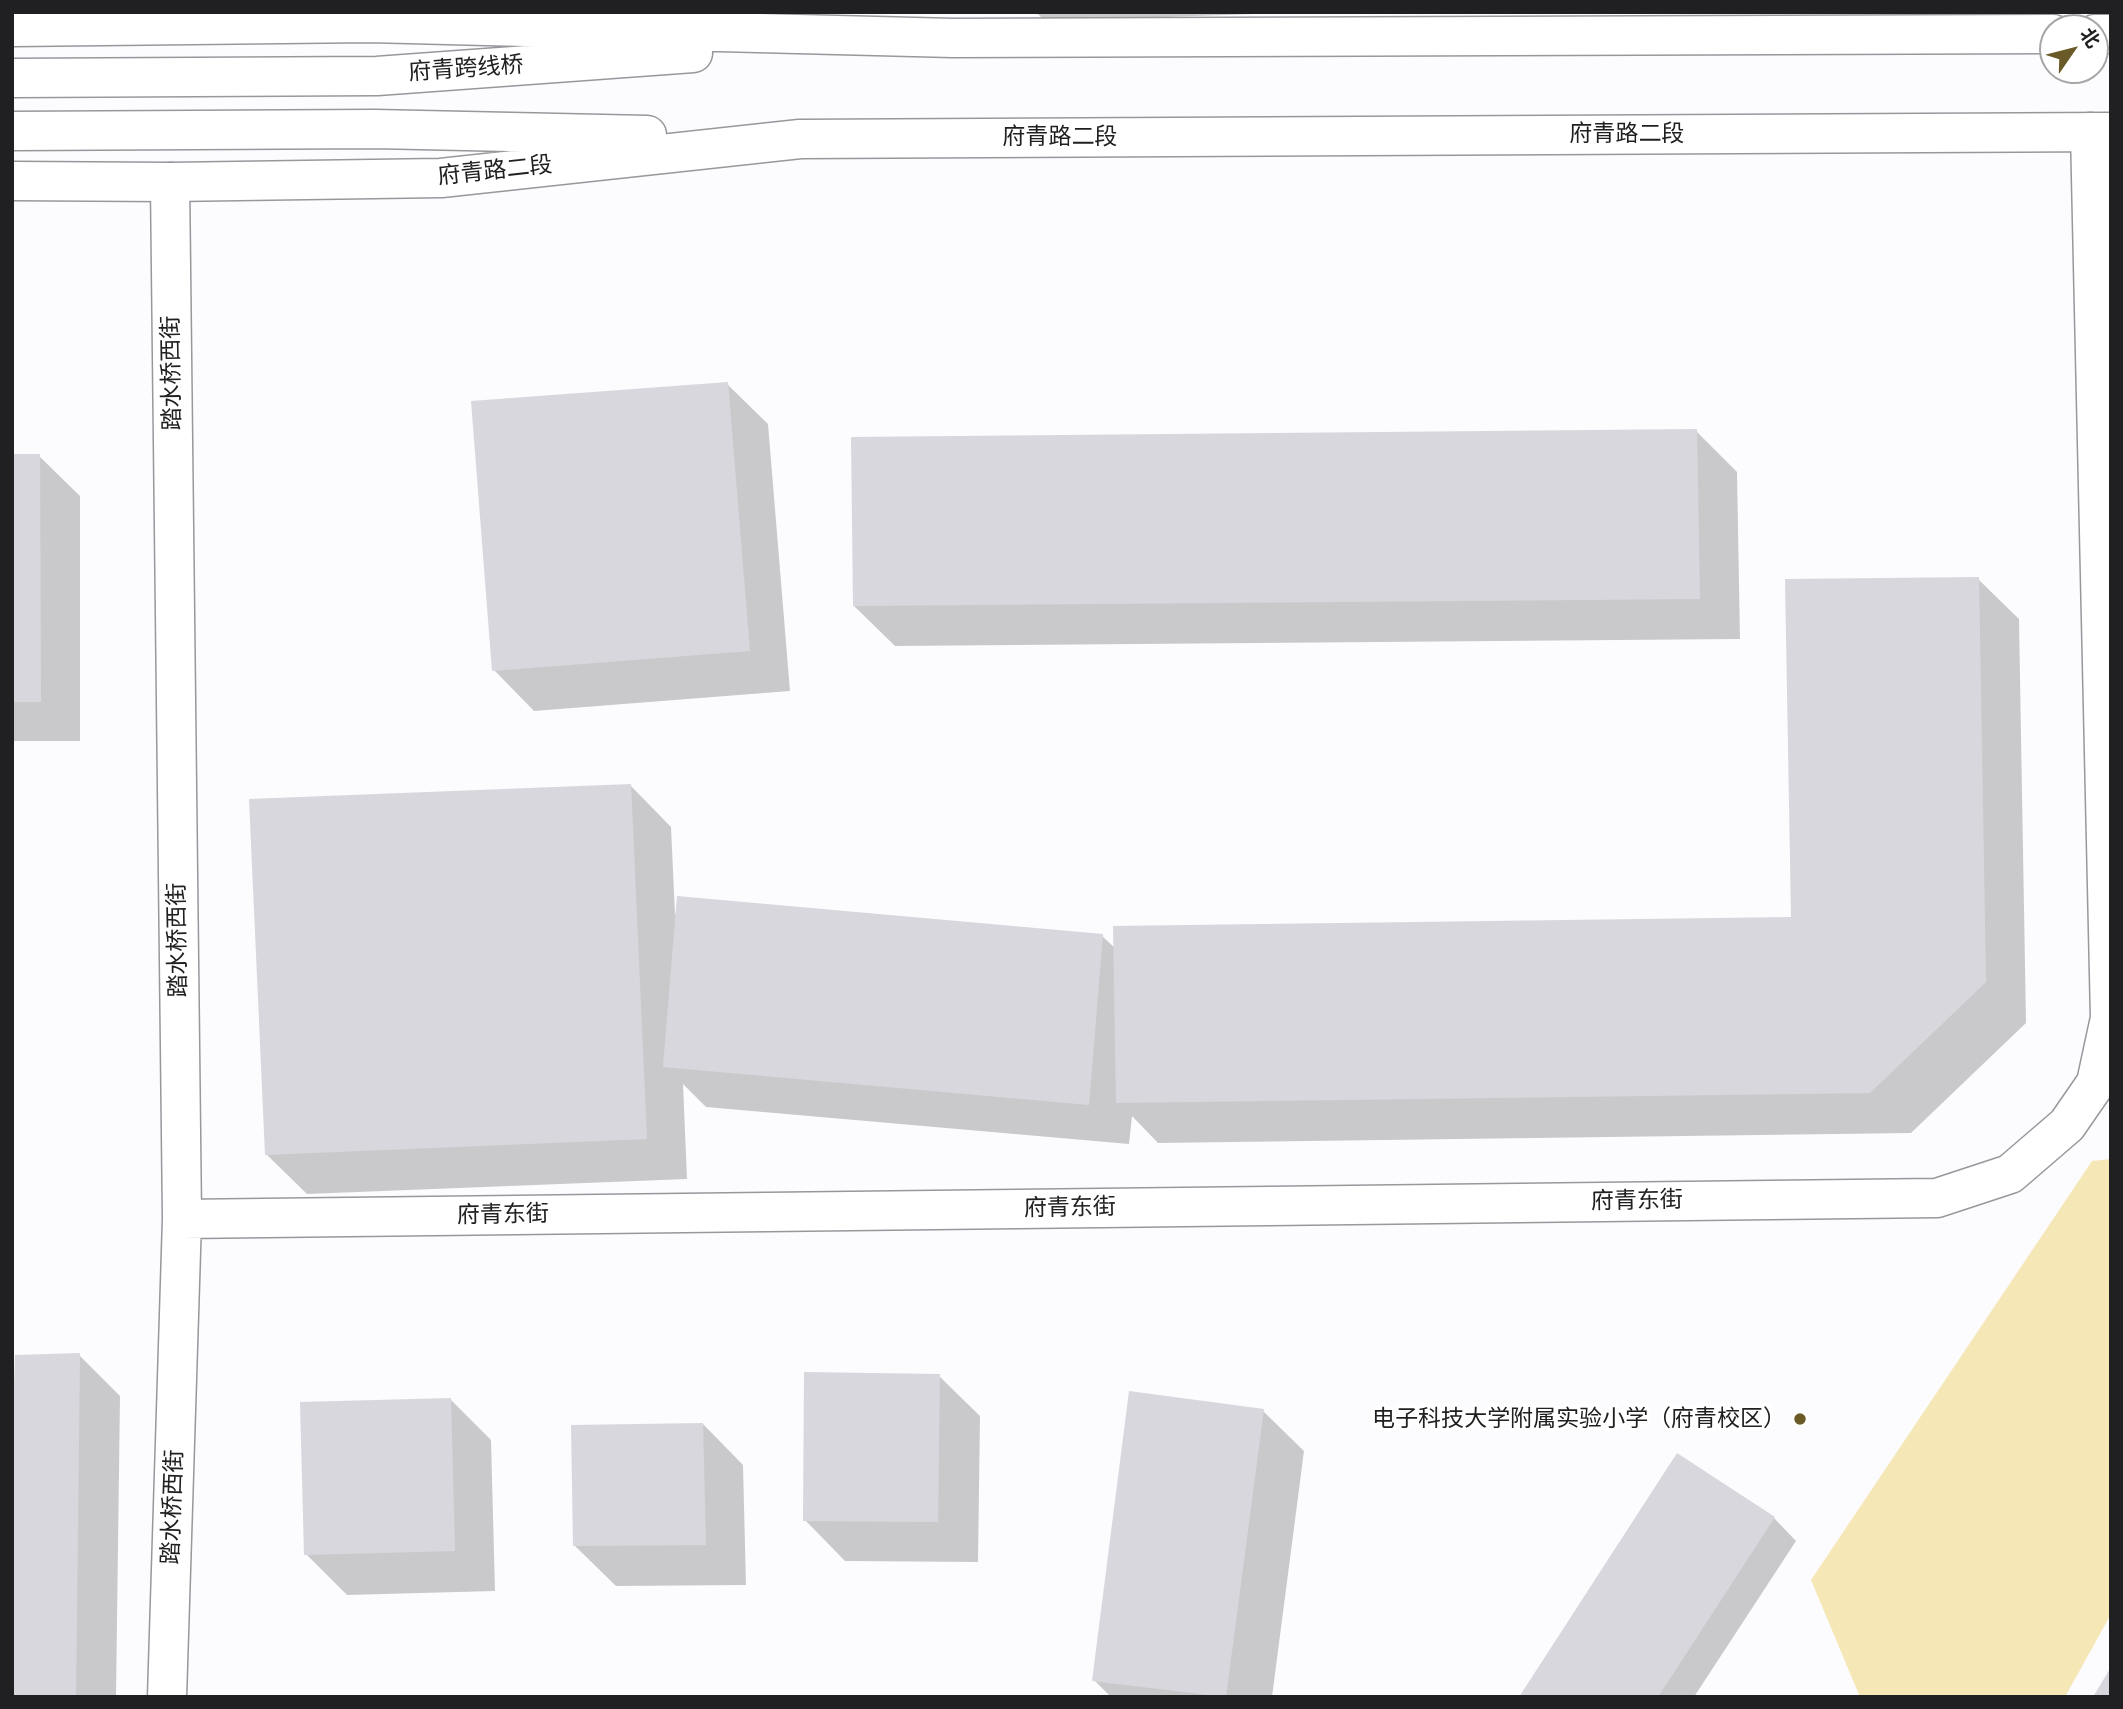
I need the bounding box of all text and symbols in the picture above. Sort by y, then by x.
north arrow [2039,14,2109,84]
text: 北 [2075,23,2105,52]
street label: 府青跨线桥 [408,51,524,87]
street label: 府青路二段 [1570,120,1684,148]
street label: 府青路二段 [1003,123,1117,151]
street label: 府青路二段 [436,151,554,191]
street label: 踏水桥西街 [157,315,187,431]
street label: 踏水桥西街 [163,882,193,998]
street label: 府青东街 [1591,1186,1683,1216]
street label: 府青东街 [1024,1193,1116,1223]
street label: 府青东街 [457,1200,549,1230]
place label: 电子科技大学附属实验小学（府青校区） [1372,1405,1786,1433]
marker: 电子科技大学附属实验小学（府青校区） [1792,1411,1808,1427]
street label: 踏水桥西街 [157,1449,189,1565]

